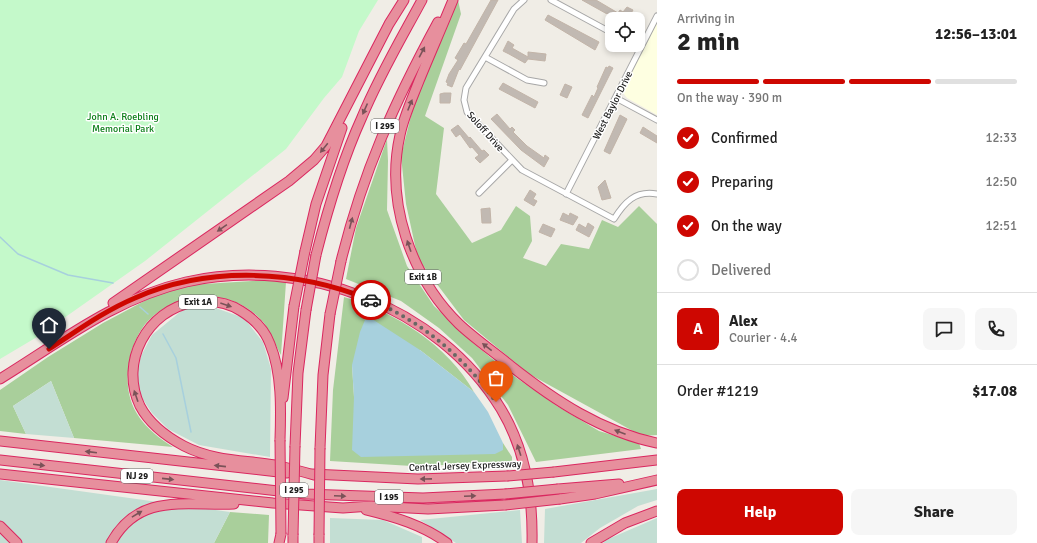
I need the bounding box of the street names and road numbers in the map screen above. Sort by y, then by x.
street label: West Baylor Drive [590,69,635,142]
street label: Soloff Drive [464,109,506,154]
road number: I 295 [371,119,399,133]
road number: Exit 1B [405,270,441,284]
road number: Exit 1A [179,295,217,309]
street label: Central Jersey Expressway [409,458,522,474]
road number: NJ 29 [121,469,153,483]
road number: I 295 [280,483,308,497]
road number: I 195 [375,490,403,504]

